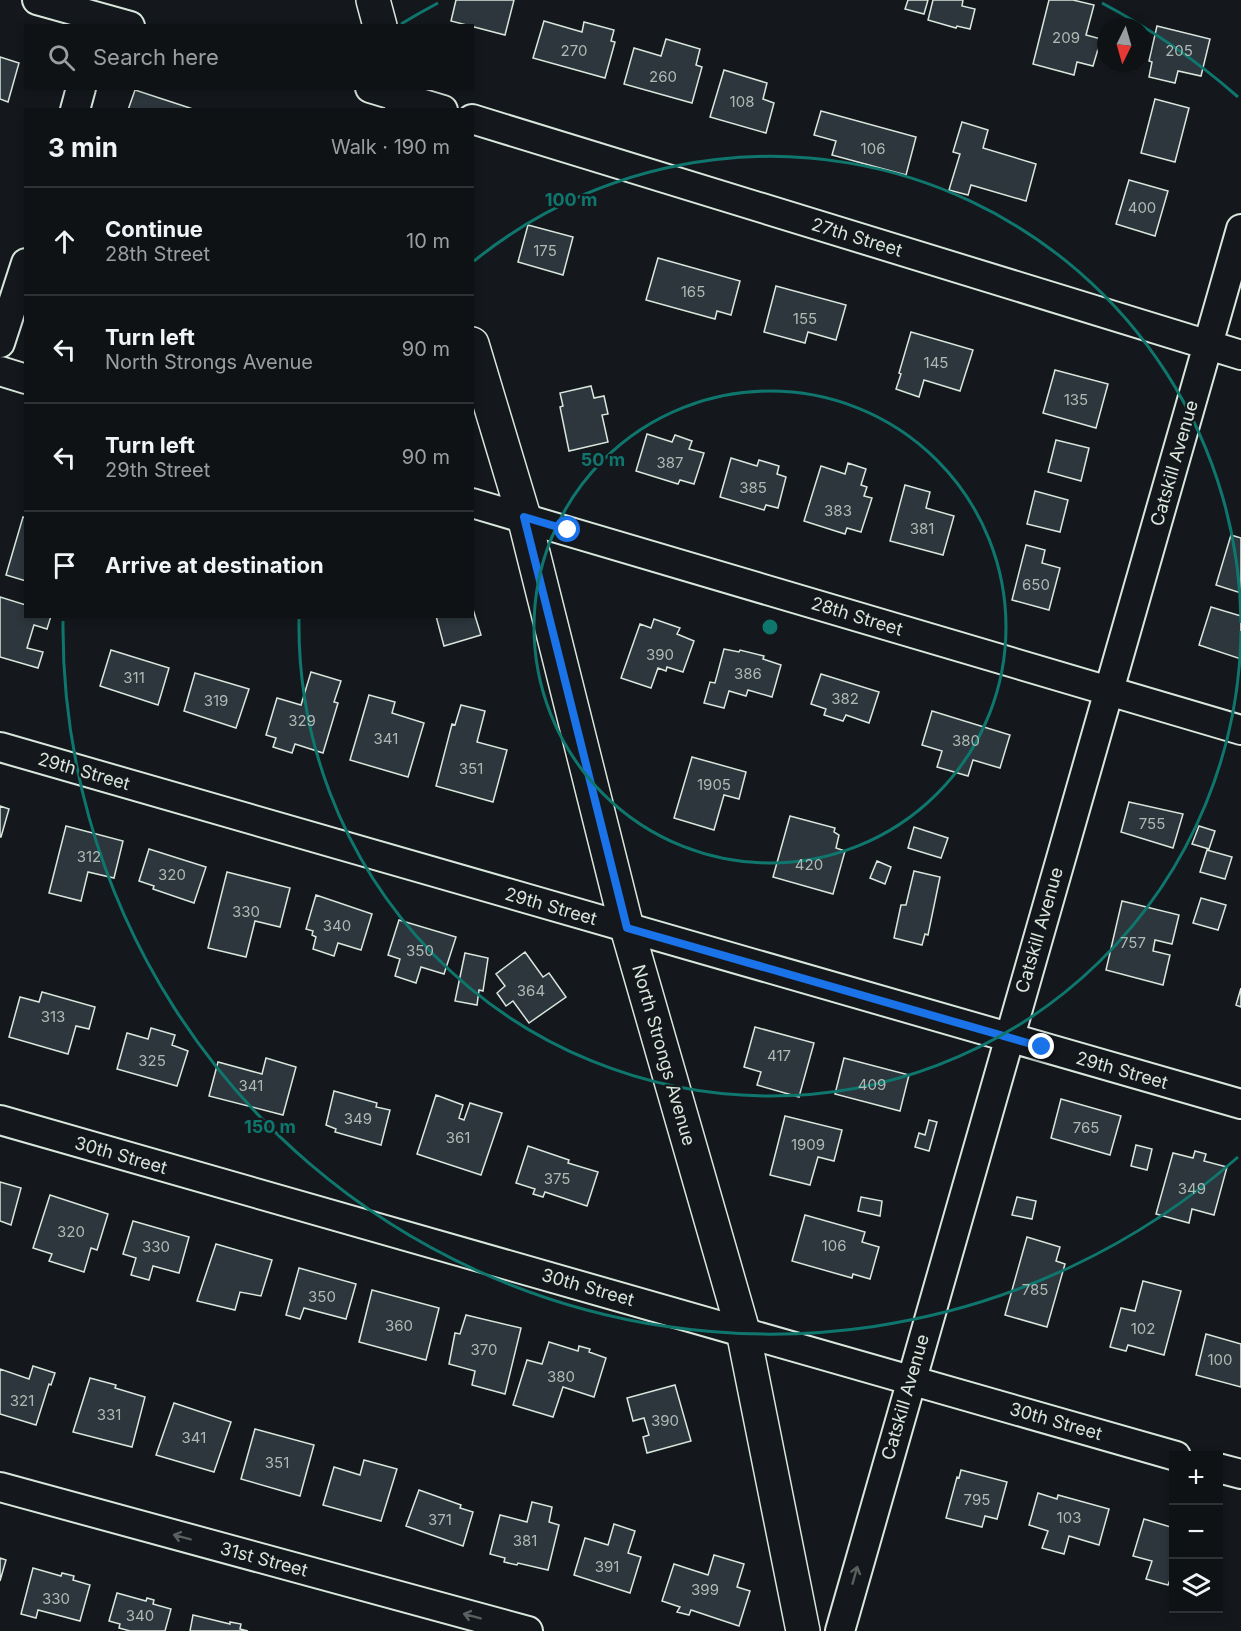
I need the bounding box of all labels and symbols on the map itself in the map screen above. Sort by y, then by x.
north arrow [1097,18,1151,72]
house number: 209 [1052,28,1080,47]
house number: 270 [561,41,587,60]
house number: 205 [1165,41,1193,60]
house number: 260 [649,67,677,86]
house number: 108 [730,92,754,111]
house number: 106 [861,139,885,158]
text: 100 m [545,189,597,210]
house number: 400 [1128,198,1156,217]
street label: 27th Street [809,213,905,261]
house number: 175 [533,241,557,260]
house number: 165 [681,282,705,301]
house number: 155 [793,309,817,328]
house number: 145 [924,353,948,372]
house number: 135 [1064,390,1088,409]
street label: Catskill Avenue [1146,398,1202,528]
text: 50 m [581,449,625,470]
house number: 387 [656,453,684,472]
house number: 385 [739,478,767,497]
house number: 383 [824,501,852,520]
route start [554,516,580,542]
house number: 381 [910,519,934,538]
house number: 650 [1022,575,1050,594]
street label: 28th Street [809,592,905,640]
centre of rings [760,617,780,637]
house number: 390 [646,645,674,664]
house number: 386 [734,664,762,683]
house number: 311 [123,668,145,687]
house number: 382 [831,689,859,708]
house number: 319 [204,691,228,710]
house number: 329 [288,711,316,730]
house number: 341 [374,729,398,748]
house number: 380 [952,731,980,750]
street label: 29th Street [36,748,133,794]
house number: 351 [459,759,483,778]
house number: 1905 [697,775,731,794]
house number: 755 [1139,814,1165,833]
house number: 312 [77,847,101,866]
house number: 420 [795,855,823,874]
house number: 320 [158,865,186,884]
street label: Catskill Avenue [1011,865,1067,995]
street label: 29th Street [503,883,600,929]
house number: 330 [232,902,260,921]
house number: 340 [323,916,351,935]
house number: 757 [1120,933,1146,952]
house number: 350 [406,941,434,960]
street label: North Strongs Avenue [628,962,700,1148]
house number: 364 [517,981,545,1000]
house number: 313 [41,1007,65,1026]
route end [1028,1033,1054,1059]
house number: 417 [767,1046,791,1065]
street label: 29th Street [1074,1047,1171,1093]
house number: 325 [138,1051,166,1070]
house number: 409 [858,1075,886,1094]
house number: 341 [239,1076,263,1095]
house number: 349 [344,1109,372,1128]
text: 150 m [244,1116,296,1137]
house number: 765 [1073,1118,1099,1137]
house number: 361 [446,1128,470,1147]
street label: 30th Street [72,1132,170,1178]
house number: 1909 [791,1135,825,1154]
house number: 375 [544,1169,570,1188]
house number: 349 [1178,1179,1206,1198]
house number: 320 [57,1222,85,1241]
house number: 106 [822,1236,846,1255]
house number: 330 [142,1237,170,1256]
street label: 30th Street [539,1264,637,1310]
house number: 785 [1022,1280,1048,1299]
house number: 350 [308,1287,336,1306]
house number: 360 [385,1316,413,1335]
house number: 102 [1131,1319,1155,1338]
street label: Catskill Avenue [877,1332,933,1462]
house number: 370 [471,1340,497,1359]
house number: 100 [1207,1350,1233,1369]
house number: 380 [547,1367,575,1386]
house number: 321 [10,1391,34,1410]
street label: 30th Street [1007,1398,1105,1444]
house number: 331 [97,1405,121,1424]
house number: 390 [651,1411,679,1430]
house number: 341 [182,1428,206,1447]
house number: 351 [265,1453,289,1472]
house number: 795 [964,1490,990,1509]
house number: 103 [1057,1508,1081,1527]
house number: 371 [428,1510,452,1529]
one-way arrow [173,1530,192,1542]
house number: 381 [513,1531,537,1550]
street label: 31st Street [218,1537,310,1581]
house number: 391 [595,1557,619,1576]
one-way arrow [850,1566,862,1585]
house number: 399 [691,1580,719,1599]
house number: 330 [42,1589,70,1608]
house number: 340 [126,1606,154,1625]
one-way arrow [463,1609,482,1621]

